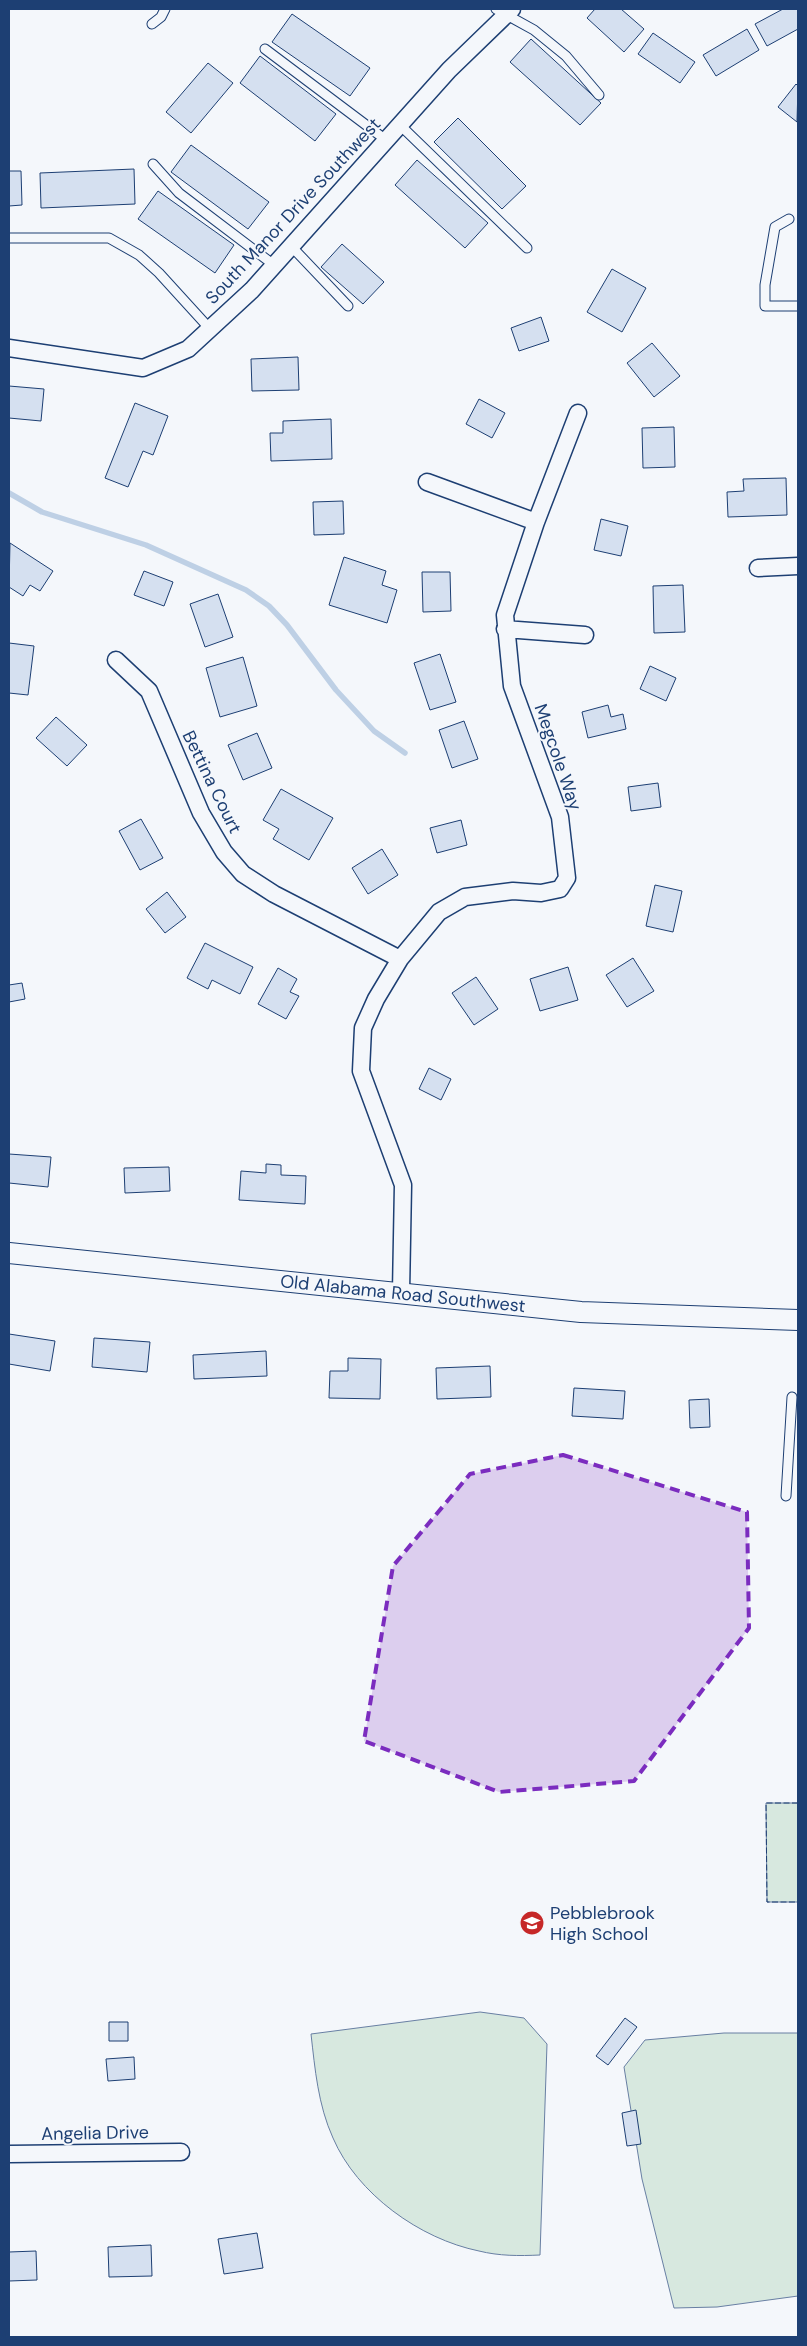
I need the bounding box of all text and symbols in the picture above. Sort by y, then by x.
street label: South Manor Drive Southwest [200,113,386,309]
street label: Megcole Way [529,701,587,813]
street label: Bettina Court [177,727,247,837]
street label: Old Alabama Road Southwest [279,1269,527,1318]
place label: Pebblebrook High School [550,1901,655,1946]
school or university icon: Pebblebrook High School [519,1910,545,1936]
street label: Angelia Drive [41,2120,149,2146]

